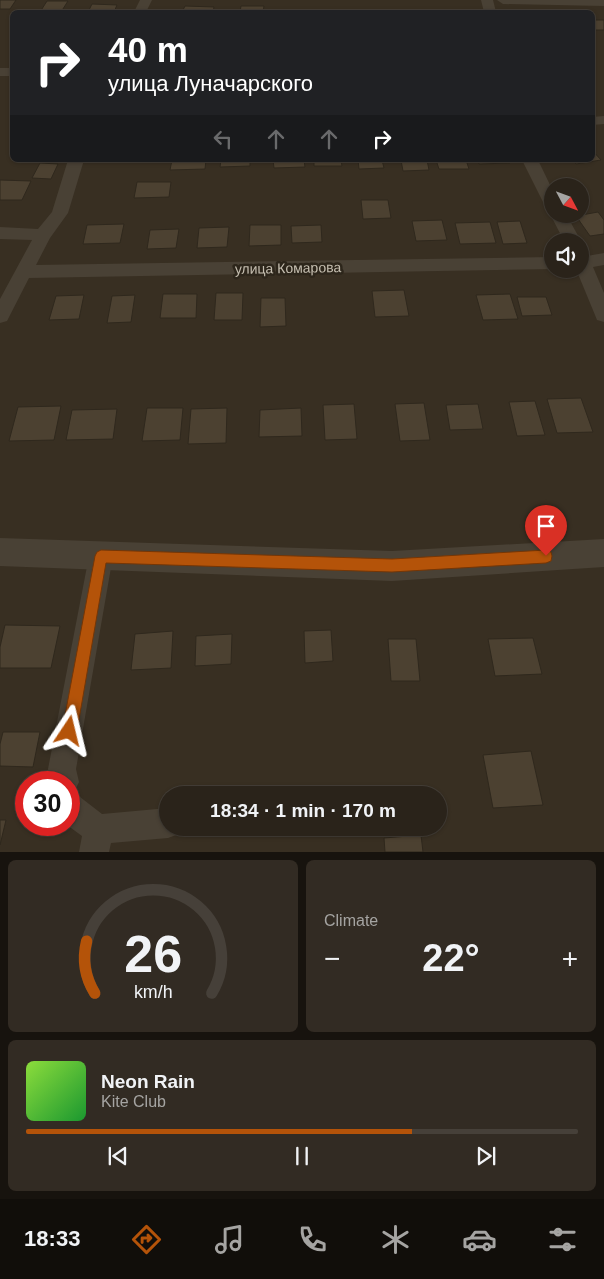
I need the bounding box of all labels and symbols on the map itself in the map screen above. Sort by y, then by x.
north arrow [544,178,589,222]
street label: улица Комарова [235,259,342,277]
pin [525,505,567,556]
position arrow [42,704,94,756]
speed limit sign: 30 [15,771,80,836]

